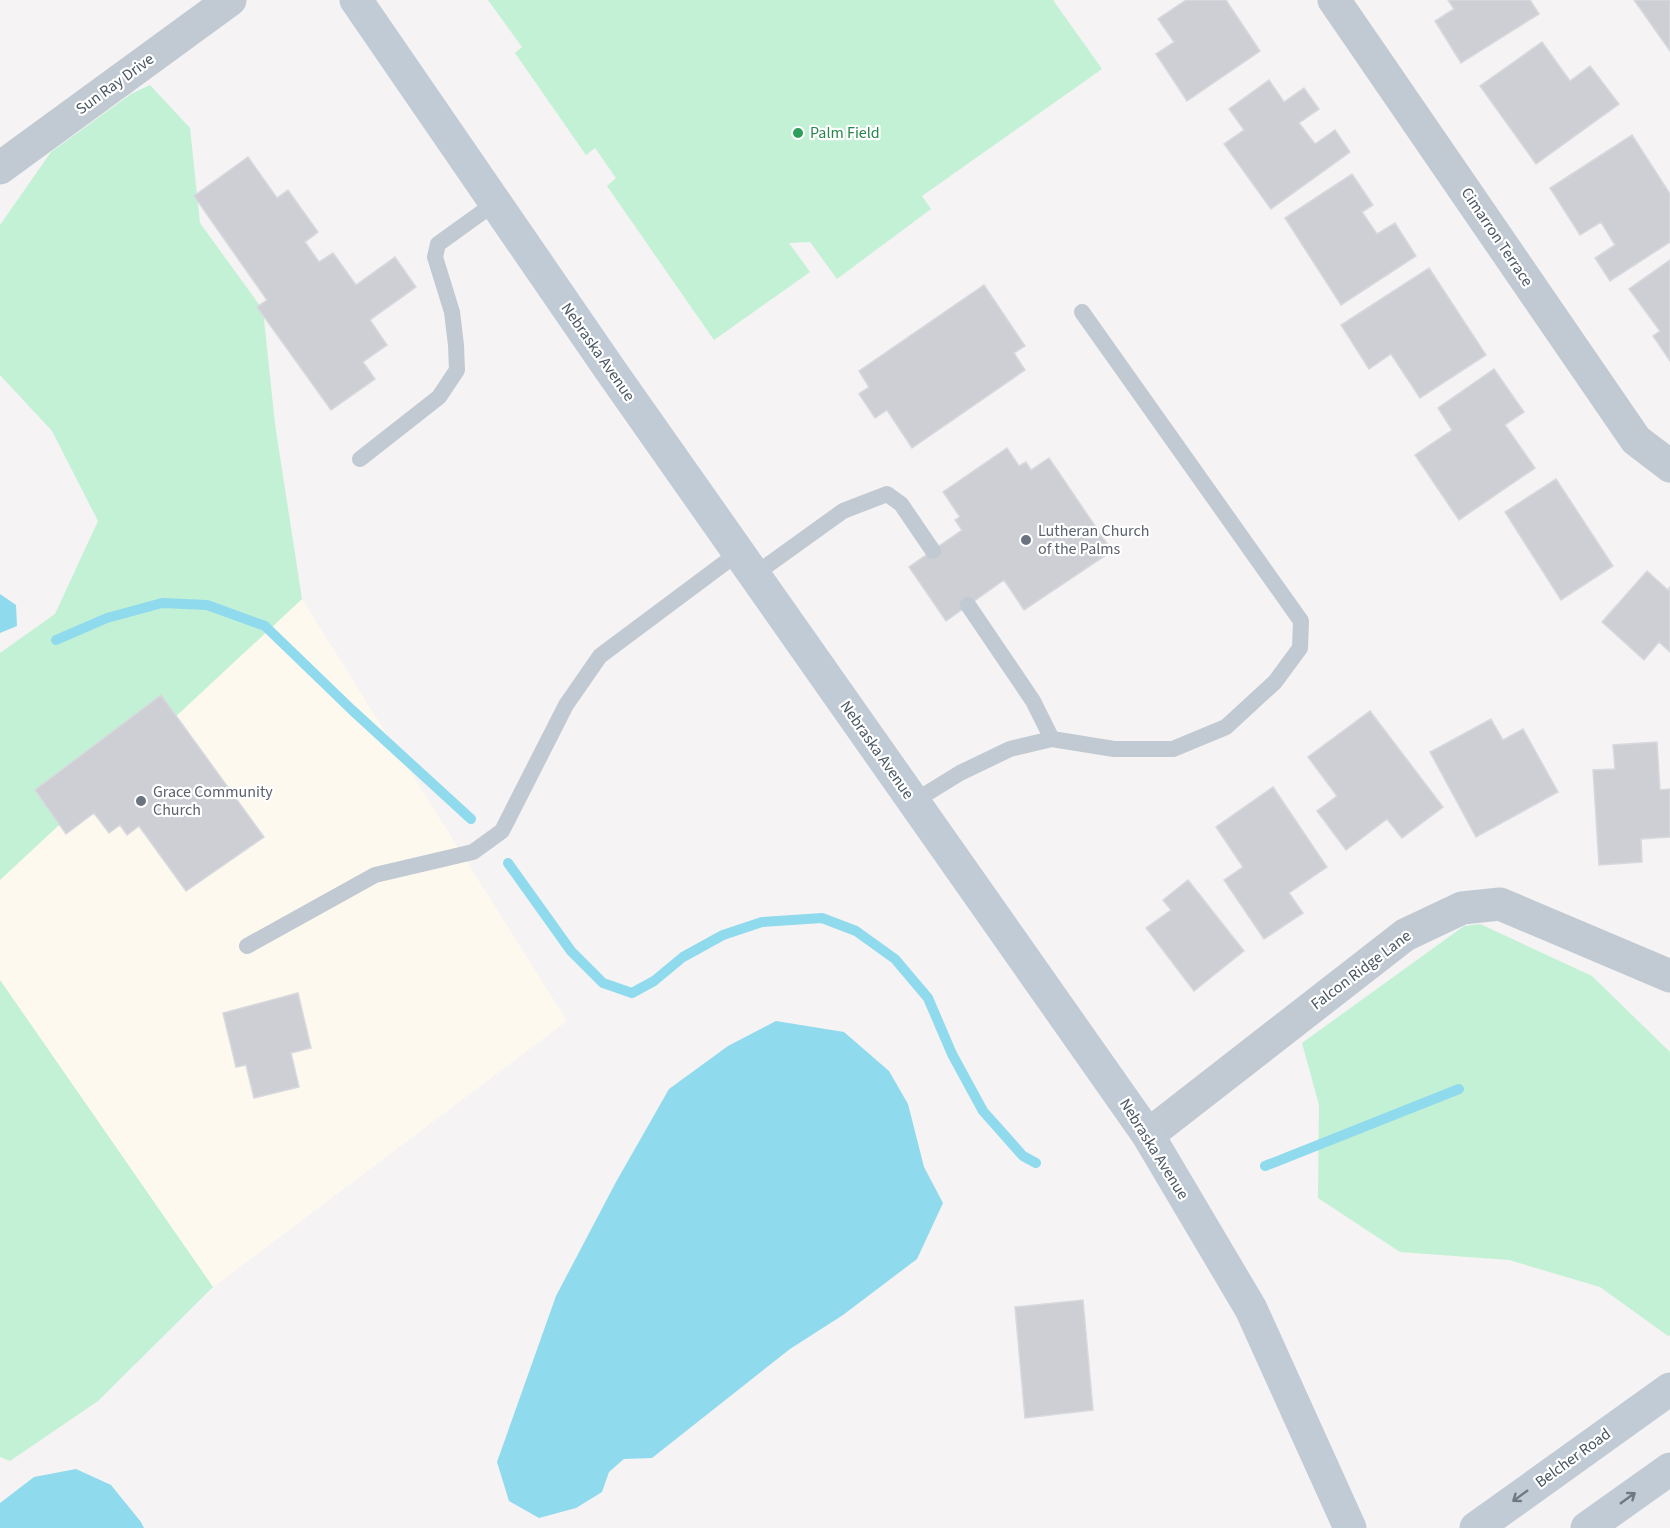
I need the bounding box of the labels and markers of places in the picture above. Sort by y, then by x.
place label: Palm Field [810,122,880,144]
marker: Palm Field [791,126,805,140]
place label: Lutheran Church of the Palms [1038,520,1150,560]
marker: Lutheran Church of the Palms [1019,533,1033,547]
place label: Grace Community Church [153,781,273,821]
marker: Grace Community Church [134,794,148,808]

